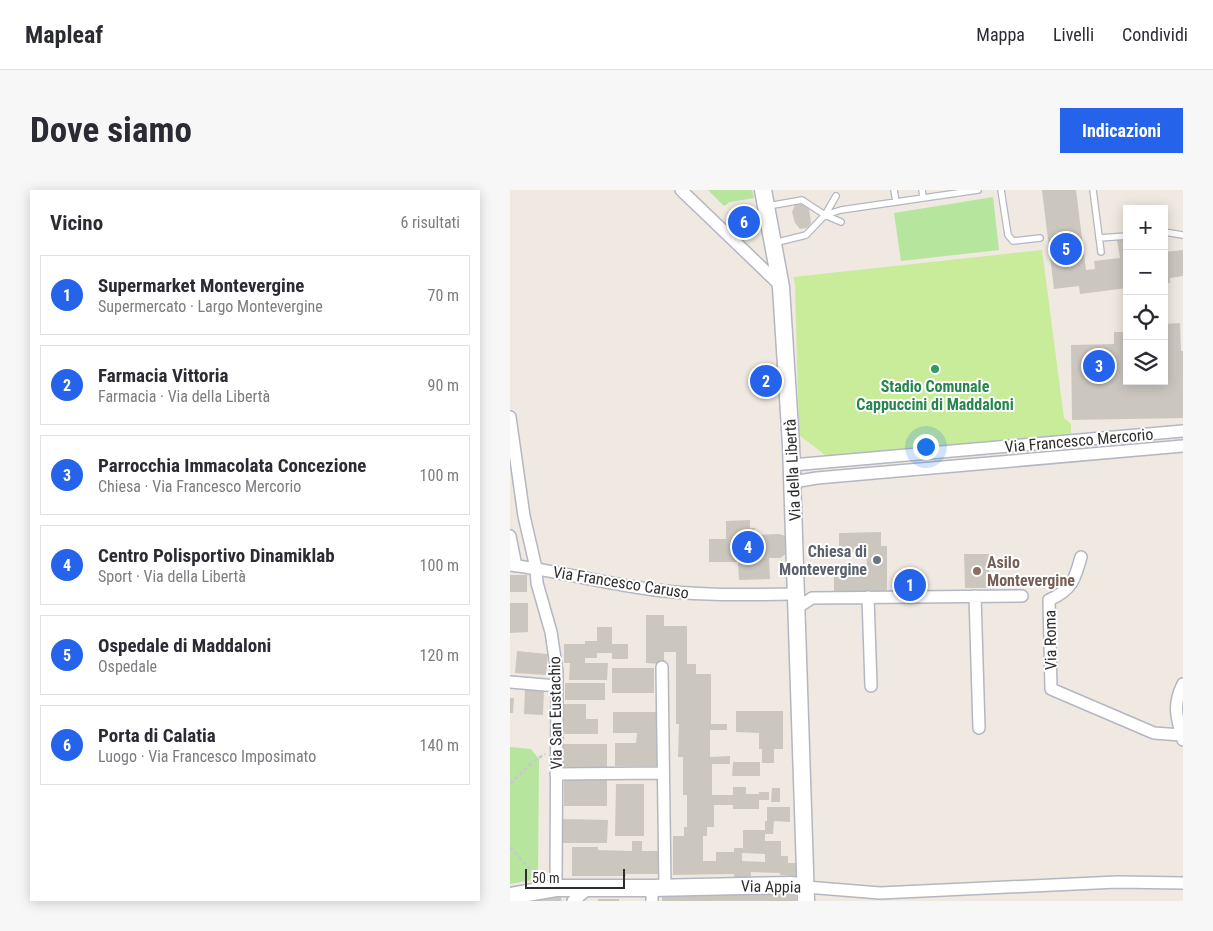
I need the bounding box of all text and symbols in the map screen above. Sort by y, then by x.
text: Mapleaf [25,21,103,49]
text: Mappa [976,24,1025,45]
text: Livelli [1053,24,1094,45]
text: Condividi [1122,24,1188,45]
button: Indicazioni [1060,108,1183,153]
text: Dove siamo [30,110,192,151]
pin: 6 [728,203,760,241]
map controls [1123,205,1168,385]
button: + [1123,205,1168,250]
text: Vicino [50,211,103,235]
text: 6 risultati [400,213,460,232]
pin: 5 [1050,230,1082,268]
button: − [1123,250,1168,295]
text: Supermarket Montevergine [98,274,304,297]
text: 1 [63,286,71,305]
text: 70 m [427,286,459,305]
button: locate [1123,295,1168,340]
text: Supermercato · Largo Montevergine [98,297,323,316]
button: layers [1123,340,1168,385]
pin: 3 [1083,347,1115,385]
pin: 2 [750,362,782,400]
marker: Stadio Comunale Cappuccini di Maddaloni [929,363,941,375]
text: Farmacia Vittoria [98,364,229,387]
text: 2 [63,376,71,395]
text: 90 m [427,376,459,395]
place label: Stadio Comunale Cappuccini di Maddaloni [856,377,1014,414]
text: Farmacia · Via della Libertà [98,387,270,406]
street label: Via della Libertà [780,418,805,522]
street label: Via Francesco Mercorio [1004,425,1154,456]
your location [913,434,939,460]
text: Parrocchia Immacolata Concezione [98,454,366,477]
text: 3 [63,466,71,485]
text: 100 m [420,466,459,485]
text: Chiesa · Via Francesco Mercorio [98,477,301,496]
pin: 4 [732,528,764,566]
place label: Chiesa di Montevergine [779,542,867,579]
text: Centro Polisportivo Dinamiklab [98,544,335,567]
place label: Asilo Montevergine [987,553,1075,590]
marker: Chiesa di Montevergine [871,554,883,566]
text: 4 [63,556,71,575]
text: 100 m [420,556,459,575]
street label: Via Francesco Caruso [552,562,690,603]
marker: Asilo Montevergine [971,565,983,577]
pin: 1 [894,566,926,604]
text: Sport · Via della Libertà [98,567,246,586]
street label: Via Roma [1040,610,1061,670]
text: Ospedale di Maddaloni [98,634,271,657]
text: 5 [63,646,71,665]
text: 120 m [420,646,459,665]
street label: Via San Eustachio [545,656,566,770]
text: Ospedale [98,657,157,676]
text: Porta di Calatia [98,724,216,747]
text: 6 [63,736,71,755]
text: 140 m [420,736,459,755]
text: Luogo · Via Francesco Imposimato [98,747,316,766]
scale bar [525,866,625,889]
text: 50 m [532,870,560,886]
street label: Via Appia [741,876,801,897]

